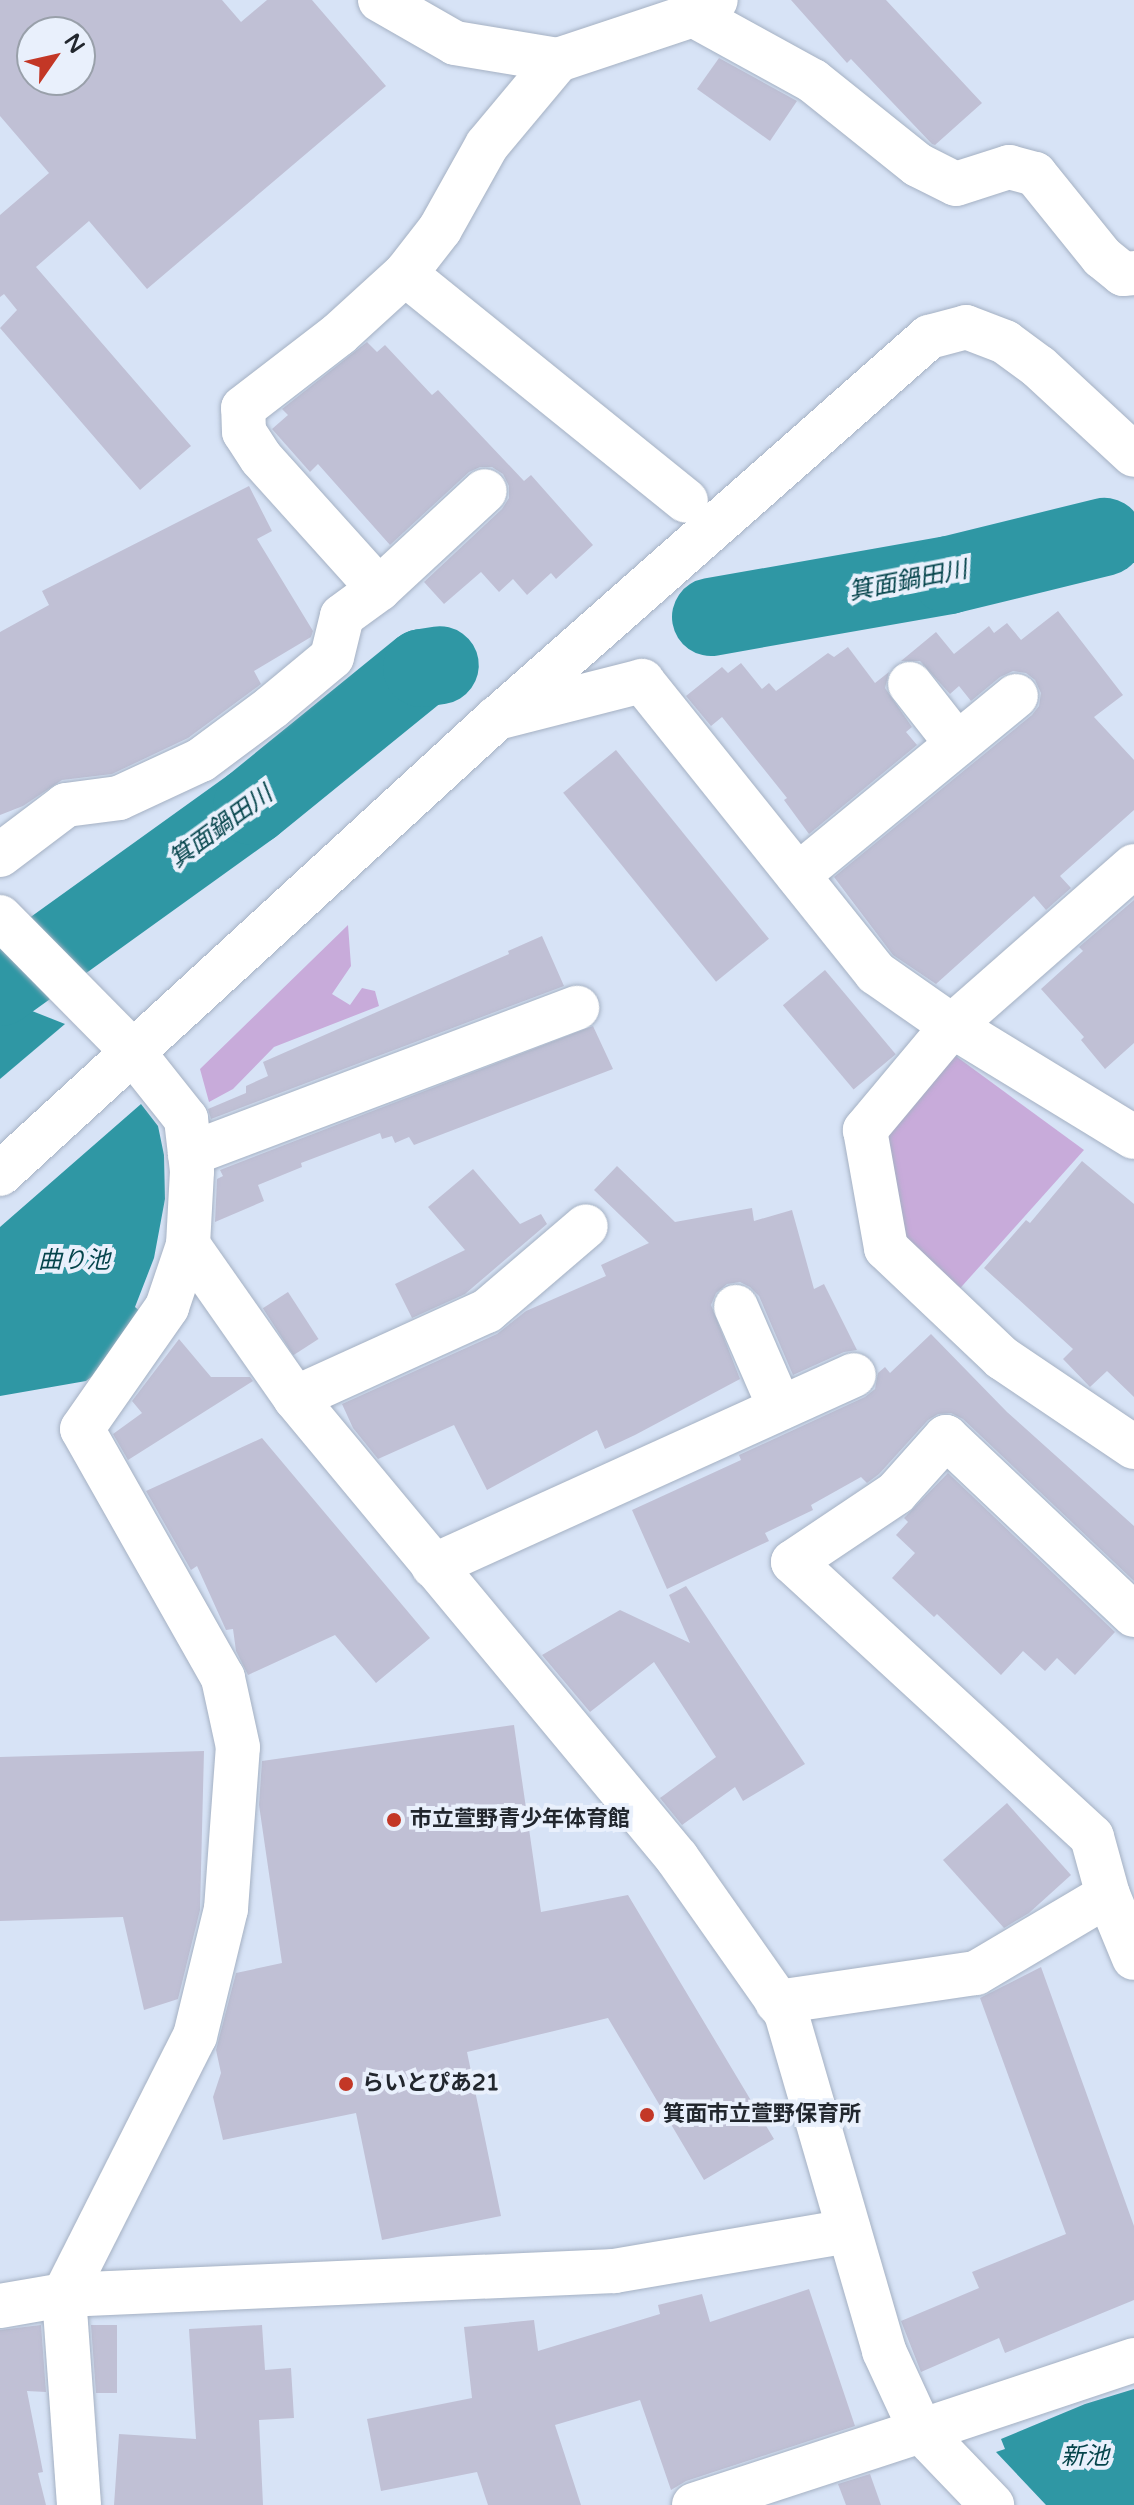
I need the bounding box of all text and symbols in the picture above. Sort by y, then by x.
north arrow [16,16,96,96]
text: N [59,29,90,58]
water label: 箕面鍋田川 [846,555,970,607]
water label: 箕面鍋田川 [164,780,278,874]
water label: 曲り池 [38,1247,110,1275]
place label: 市立萱野青少年体育館 [410,1807,630,1833]
marker: 市立萱野青少年体育館 [385,1811,403,1829]
place label: らいとぴあ21 [362,2071,500,2097]
marker: らいとぴあ21 [337,2075,355,2093]
place label: 箕面市立萱野保育所 [663,2102,861,2128]
marker: 箕面市立萱野保育所 [638,2106,656,2124]
water label: 新池 [1061,2443,1109,2471]

